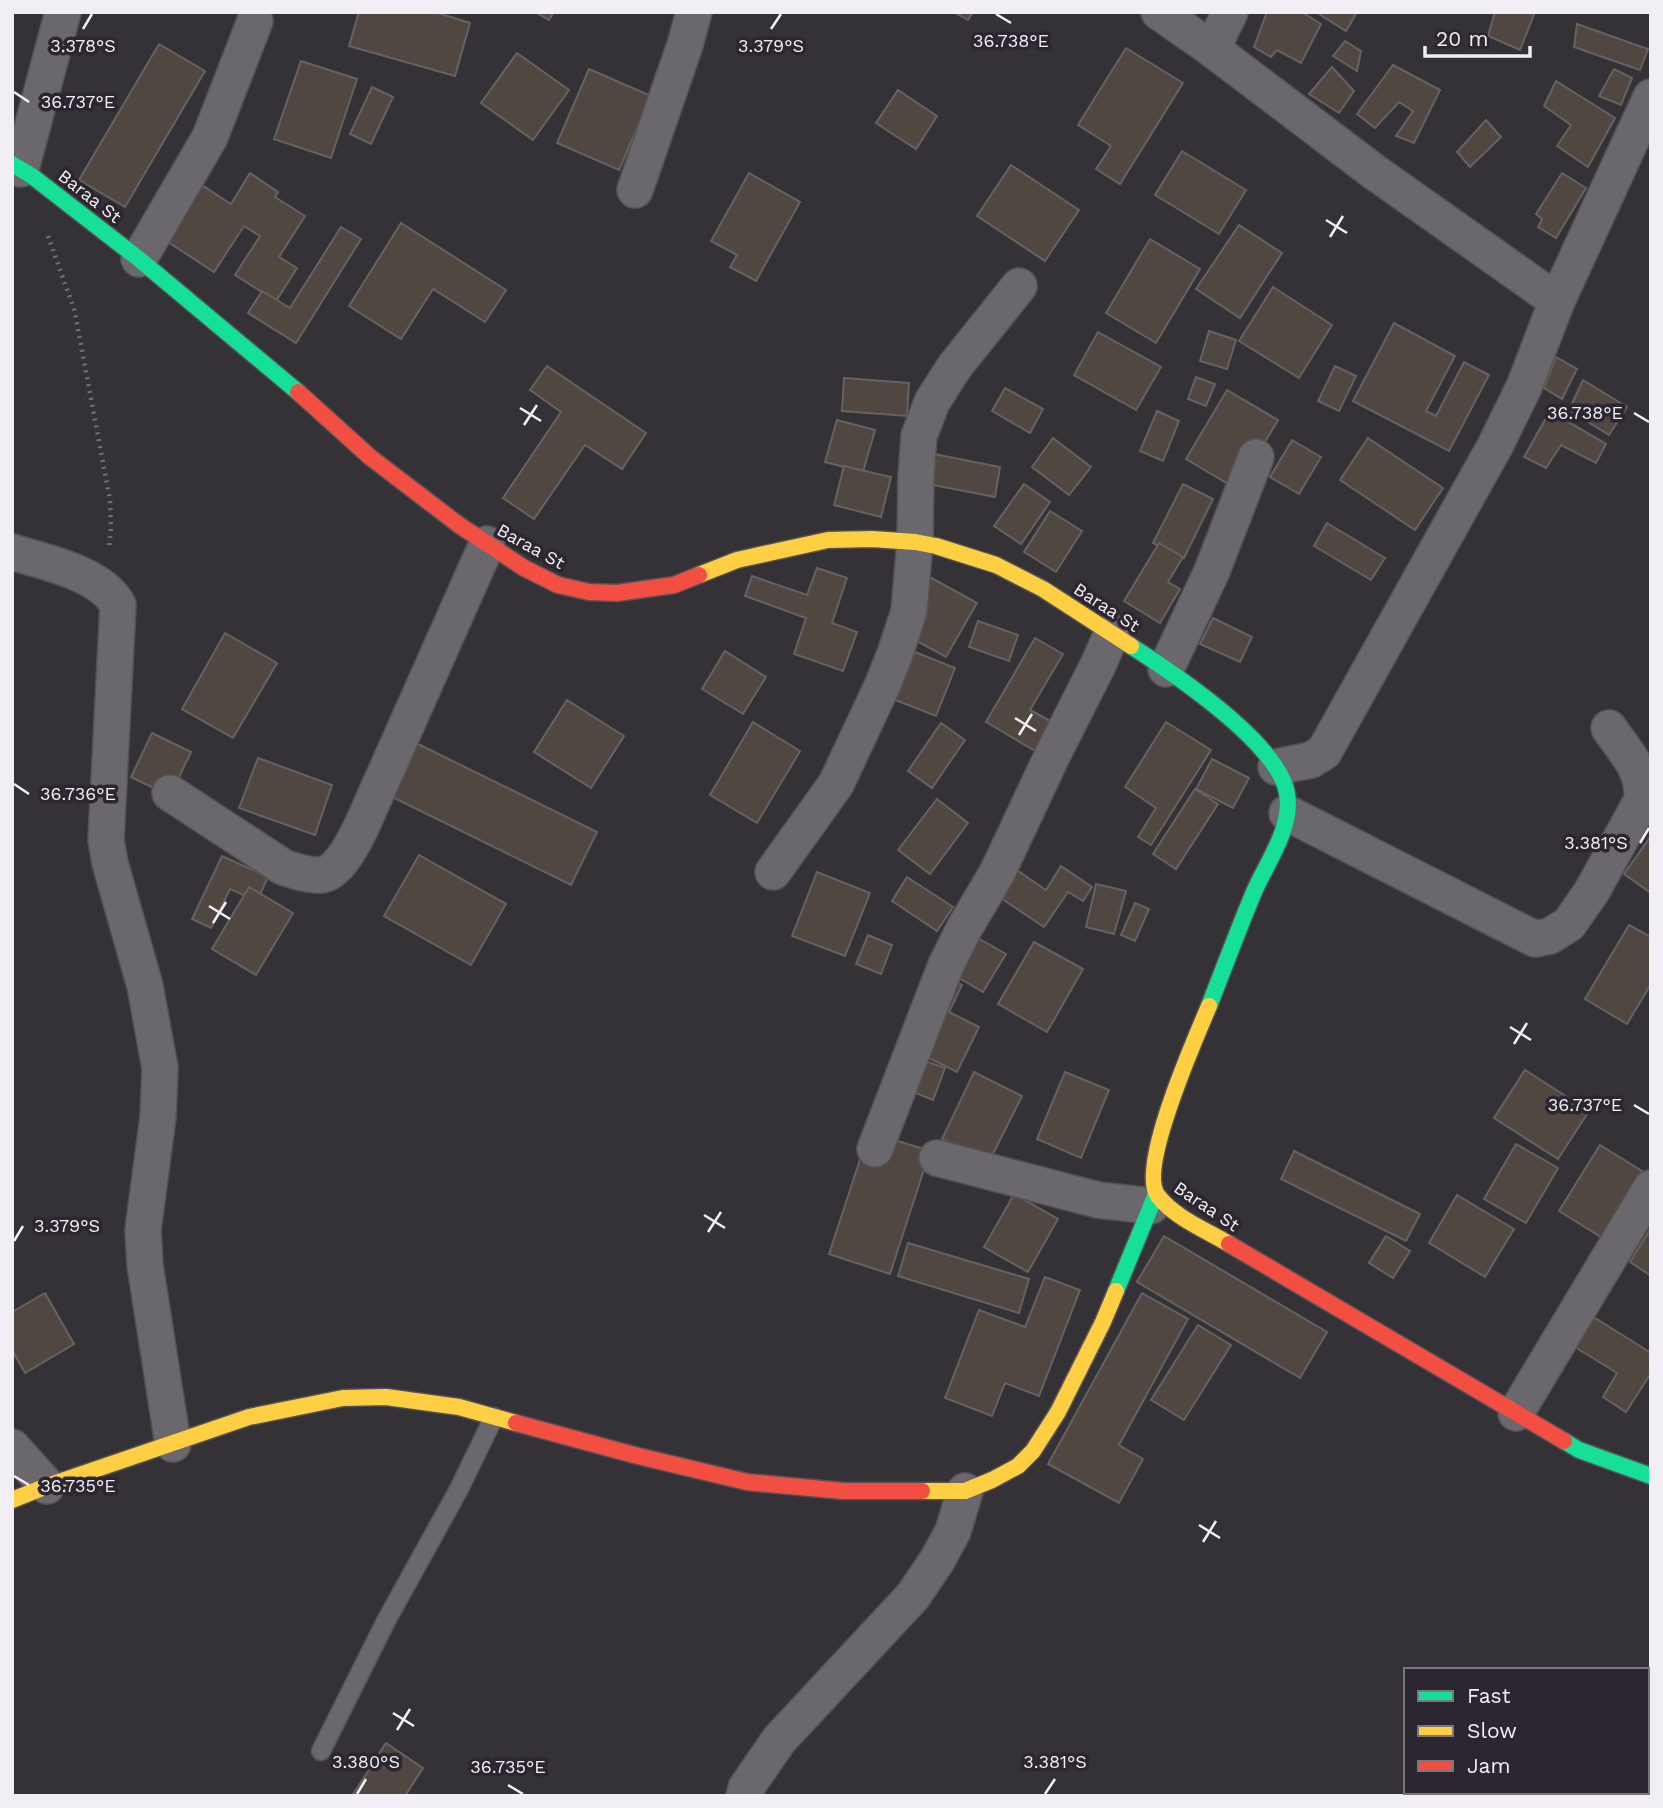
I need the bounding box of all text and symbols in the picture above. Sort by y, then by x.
scale bar [1425,14,1530,58]
text: 20 m [1436,26,1488,51]
text: 36.738°E [973,30,1049,51]
text: 3.378°S [50,35,116,56]
text: 3.379°S [738,35,804,56]
text: 36.737°E [41,91,115,112]
street label: Baraa St [54,165,126,227]
text: 36.738°E [1547,402,1623,423]
street label: Baraa St [493,519,569,573]
street label: Baraa St [1070,578,1144,636]
text: 36.736°E [40,783,116,804]
text: 3.381°S [1564,832,1628,853]
text: 36.737°E [1548,1094,1622,1115]
street label: Baraa St [1170,1177,1244,1236]
text: 3.379°S [34,1215,100,1236]
text: 36.735°E [40,1475,116,1496]
legend [1404,1668,1649,1794]
text: Fast [1467,1683,1511,1708]
text: Slow [1467,1718,1517,1743]
text: 3.380°S [332,1751,400,1772]
text: 3.381°S [1023,1751,1087,1772]
text: Jam [1467,1753,1510,1778]
text: 36.735°E [470,1756,546,1777]

